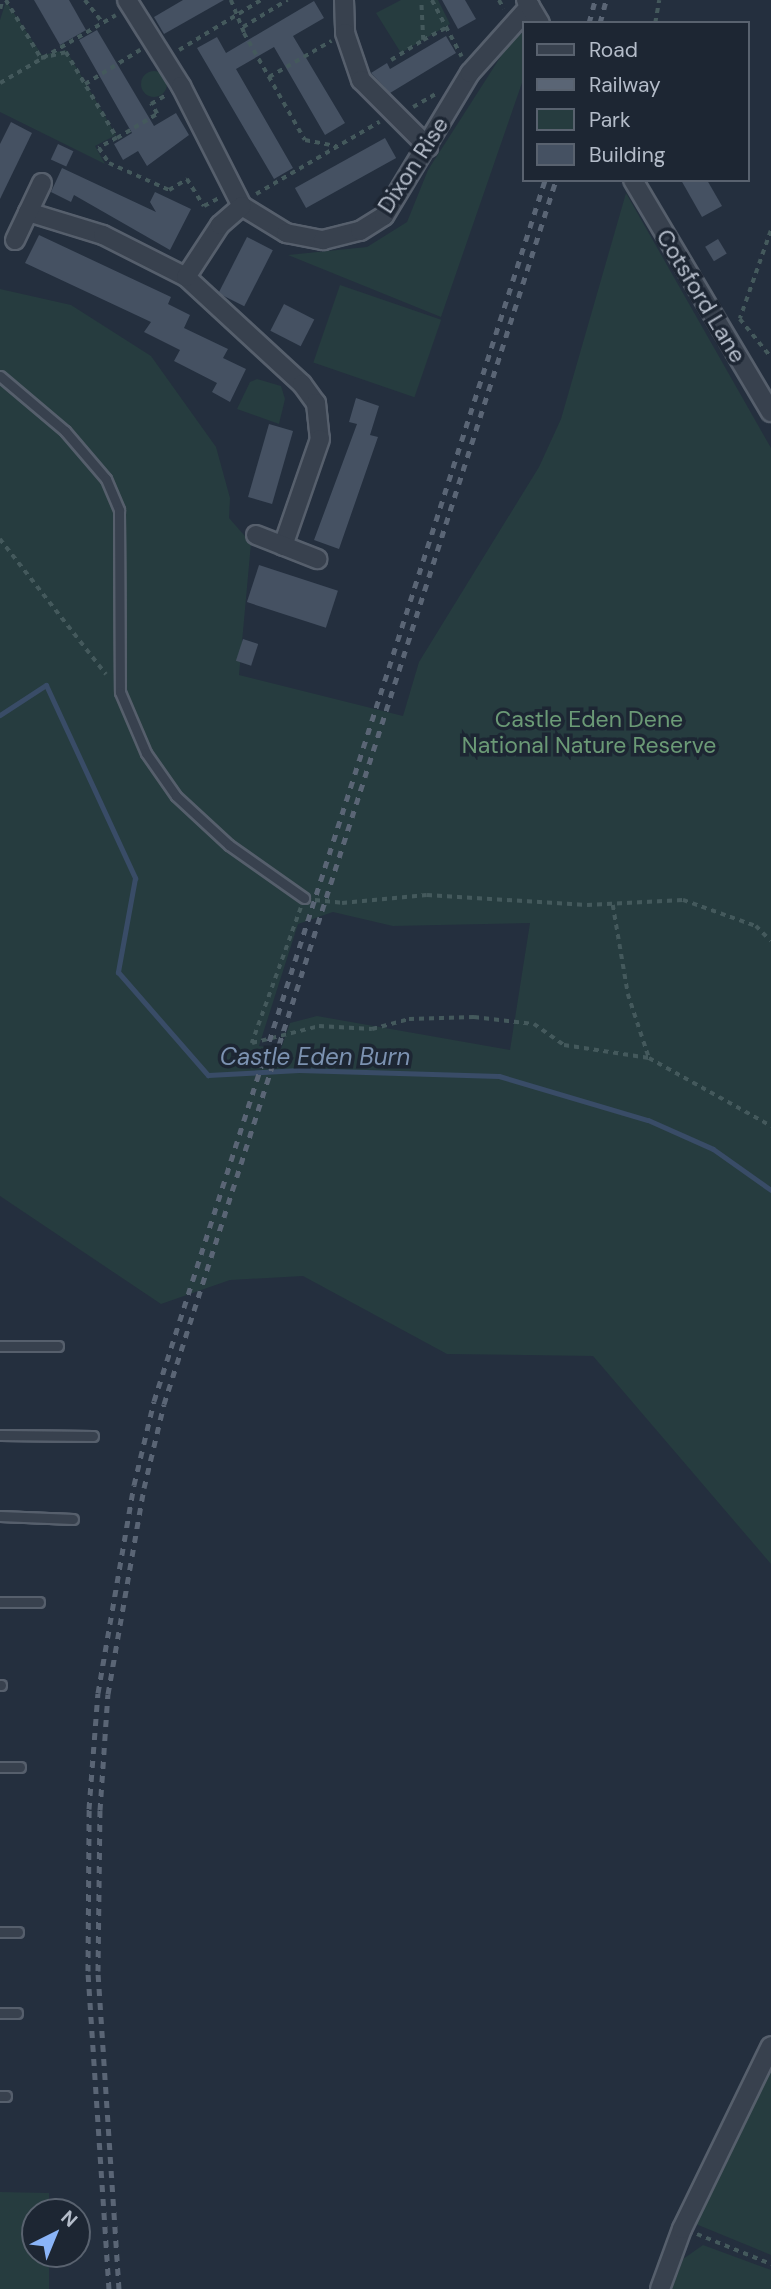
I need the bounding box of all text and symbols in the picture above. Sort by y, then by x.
legend [522,21,750,182]
text: Road [589,36,638,64]
text: Railway [589,71,661,99]
text: Park [589,106,630,134]
street label: Dixon Rise [372,112,454,218]
text: Building [589,141,665,169]
street label: Cotsford Lane [650,224,752,368]
park label: Castle Eden Dene National Nature Reserve [462,705,716,759]
water label: Castle Eden Burn [220,1043,410,1071]
north arrow [21,2198,91,2268]
text: N [56,2205,83,2233]

